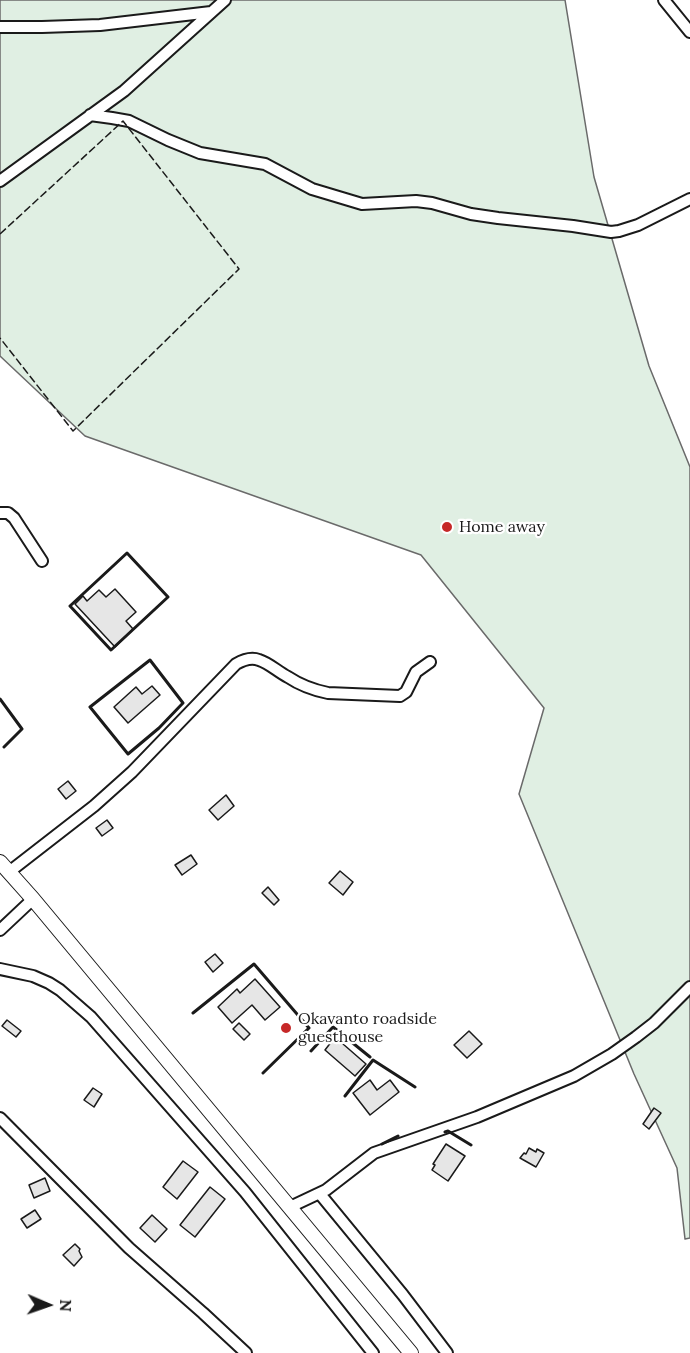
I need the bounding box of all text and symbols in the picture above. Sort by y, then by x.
place label: Home away [459,517,545,537]
marker: Home away [440,520,454,534]
place label: Okavanto roadside guesthouse [298,1009,437,1047]
marker: Okavanto roadside guesthouse [279,1021,293,1035]
north arrow [18,1275,78,1335]
text: N [56,1299,76,1312]

